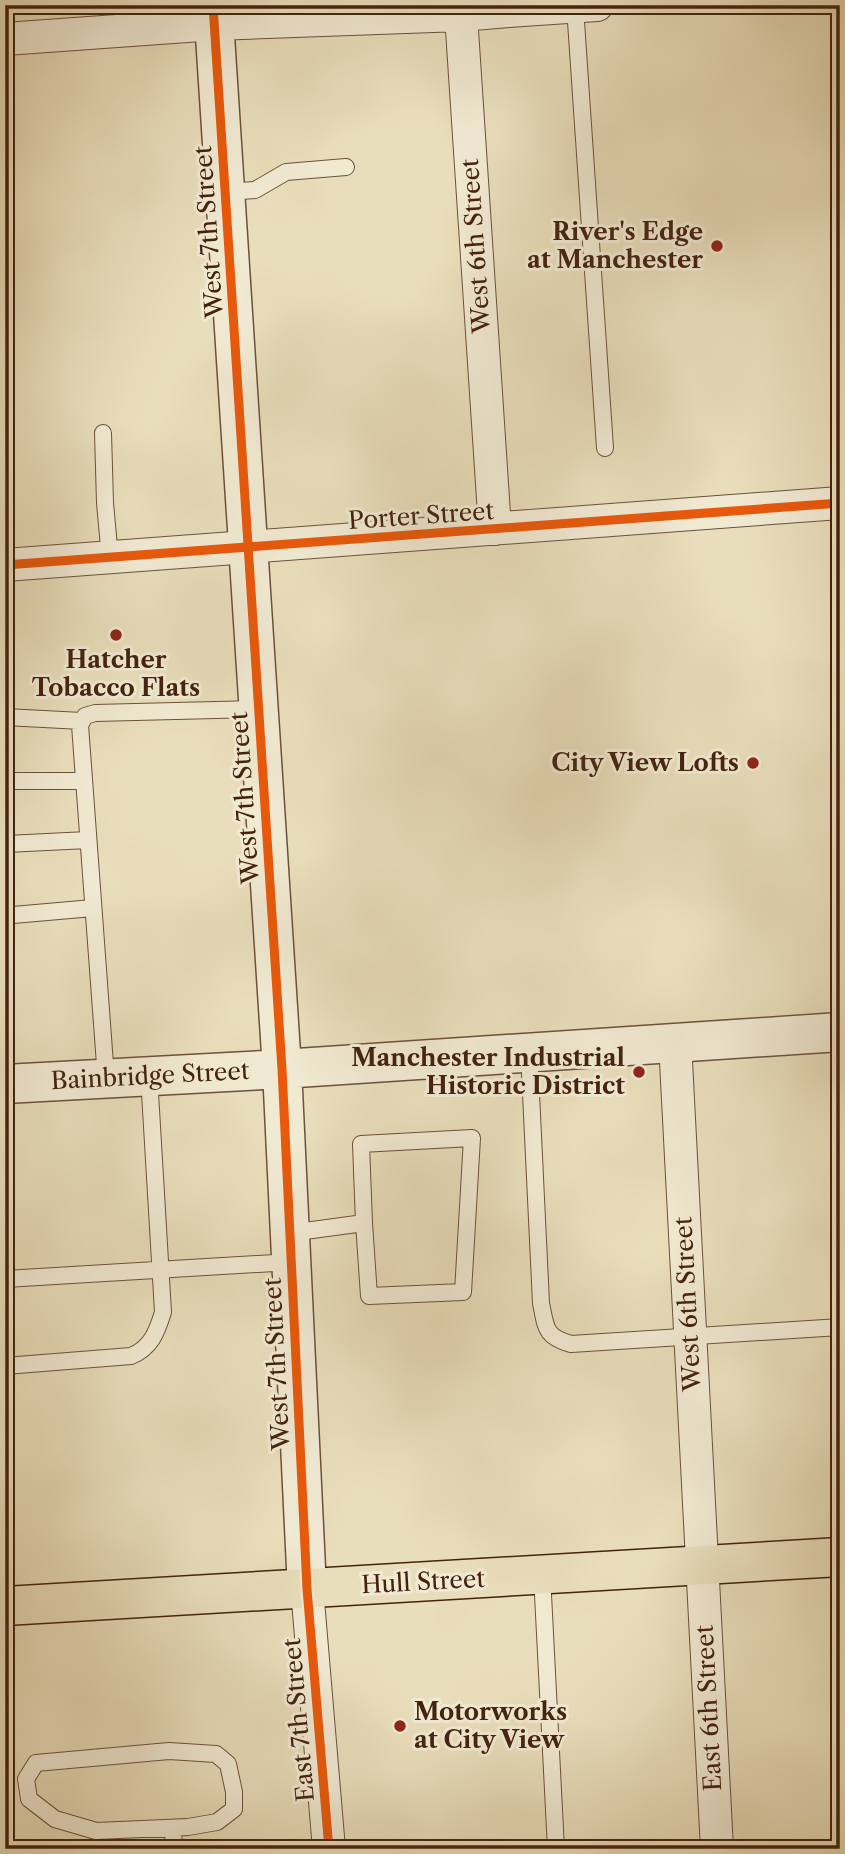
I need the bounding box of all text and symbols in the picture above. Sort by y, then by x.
street label: West 7th Street [188,144,229,320]
street label: West 6th Street [455,157,496,335]
place label: River's Edge at Manchester [527,217,703,274]
marker: River's Edge at Manchester [709,238,725,254]
street label: Porter Street [347,496,495,535]
marker: Hatcher Tobacco Flats [108,627,124,643]
place label: Hatcher Tobacco Flats [32,645,200,702]
street label: West 7th Street [224,710,265,886]
place label: City View Lofts [551,748,739,777]
marker: City View Lofts [745,755,761,771]
place label: Manchester Industrial Historic District [351,1043,625,1100]
street label: Bainbridge Street [50,1056,250,1095]
marker: Manchester Industrial Historic District [631,1064,647,1080]
street label: West 6th Street [668,1215,707,1393]
street label: West 7th Street [257,1277,296,1452]
street label: Hull Street [360,1564,486,1599]
street label: East 6th Street [690,1624,727,1792]
street label: East 7th Street [277,1637,320,1803]
place label: Motorworks at City View [414,1697,567,1754]
marker: Motorworks at City View [392,1718,408,1734]

